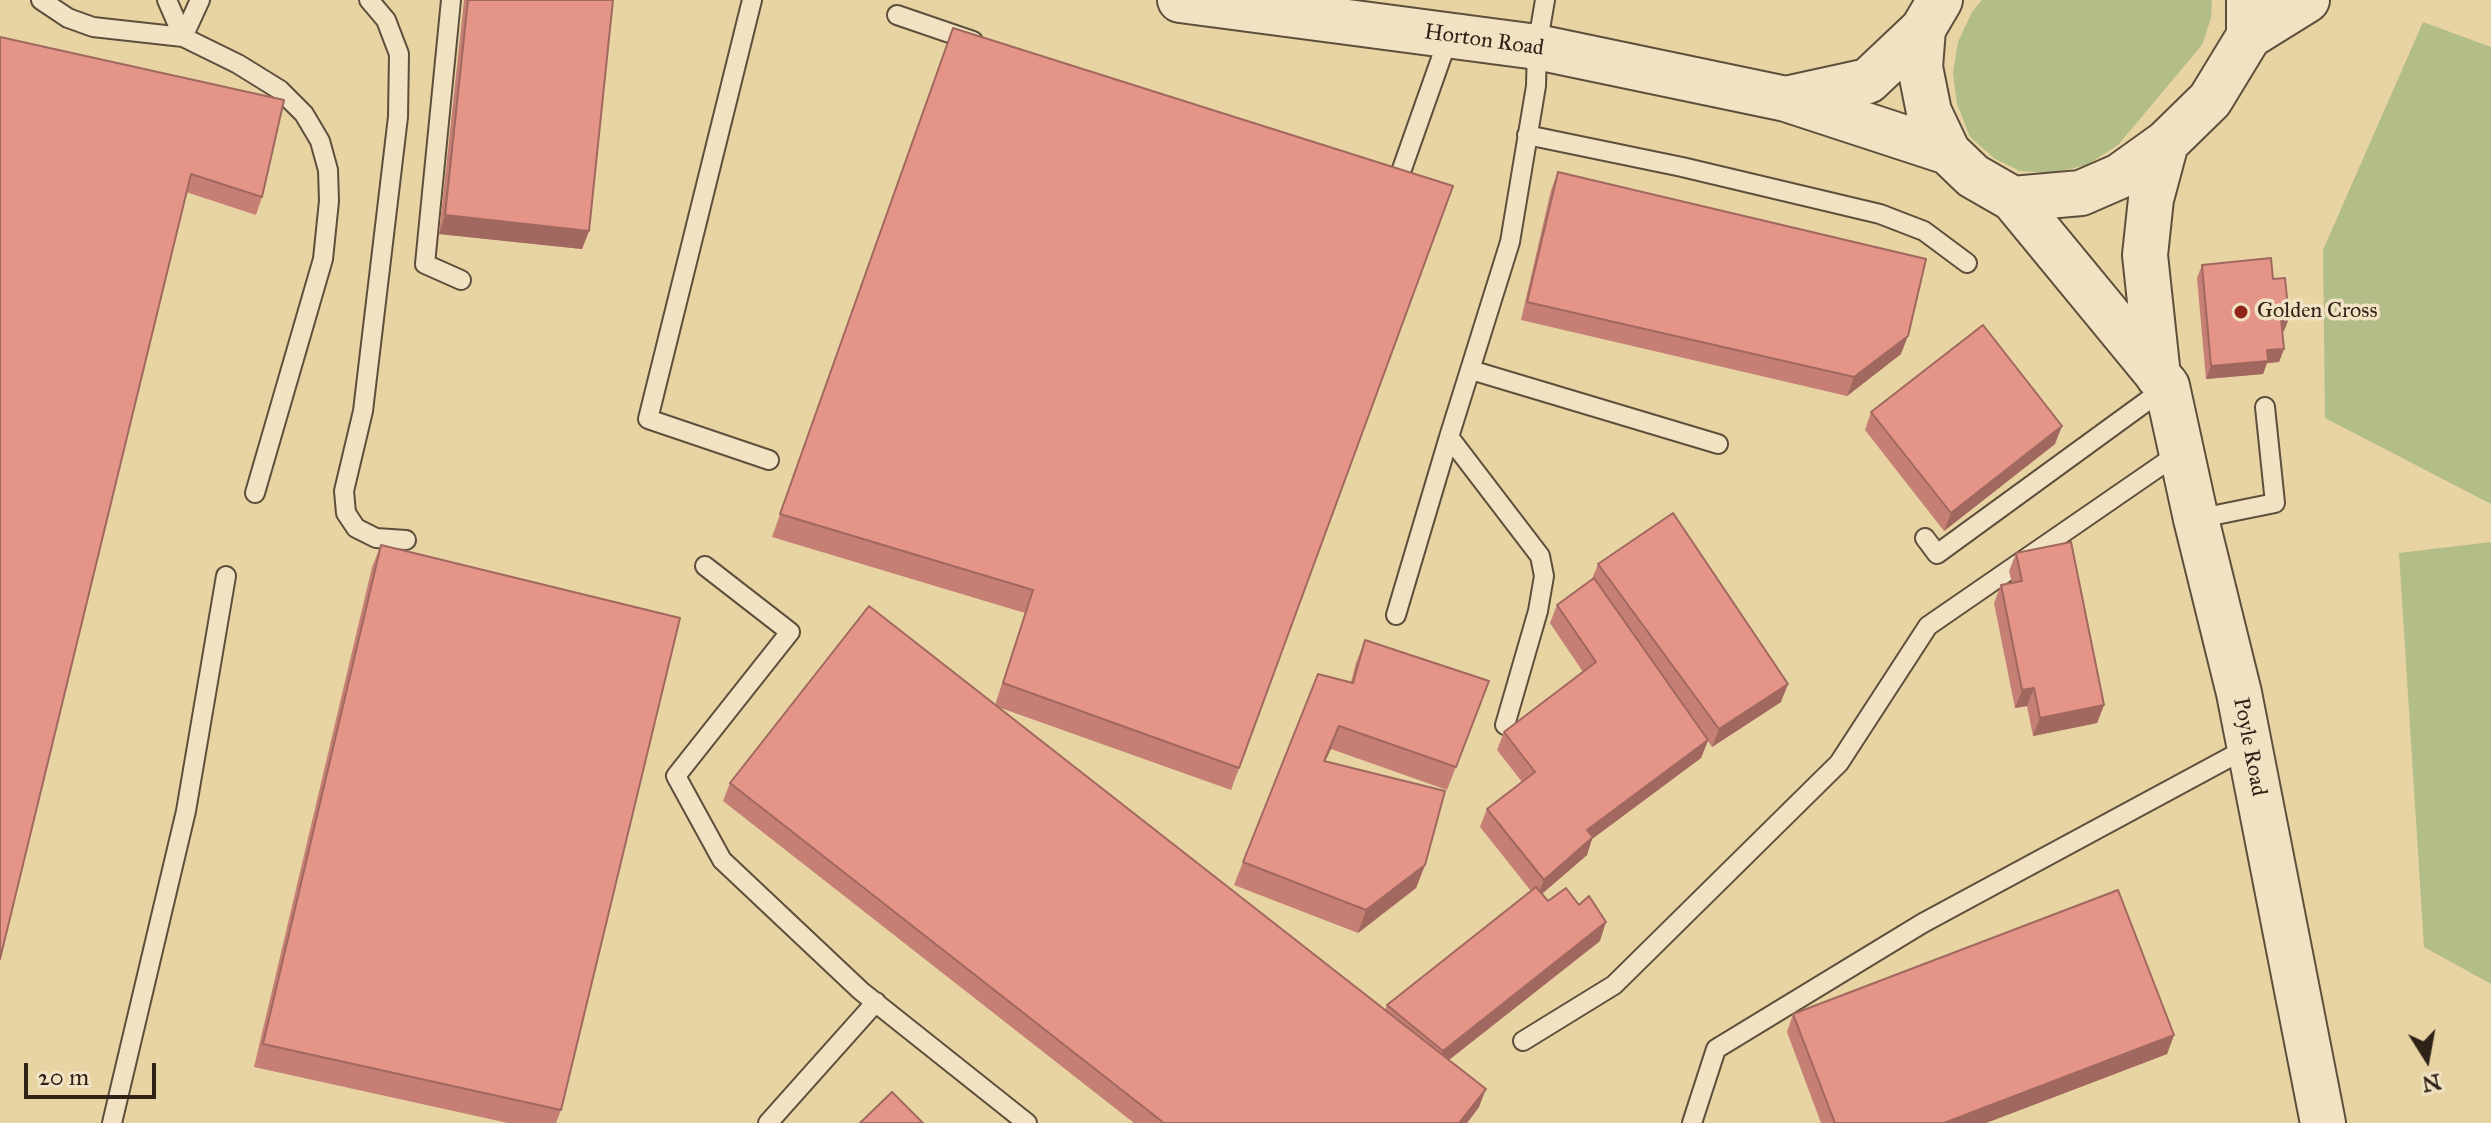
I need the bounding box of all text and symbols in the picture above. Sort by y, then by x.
street label: Horton Road [1422,20,1546,62]
place label: Golden Cross [2257,299,2377,325]
marker: Golden Cross [2232,303,2250,321]
street label: Poyle Road [2227,695,2271,799]
north arrow [2387,1019,2467,1099]
scale bar [28,1047,160,1097]
text: 20 m [38,1062,89,1092]
text: N [2420,1068,2443,1098]

